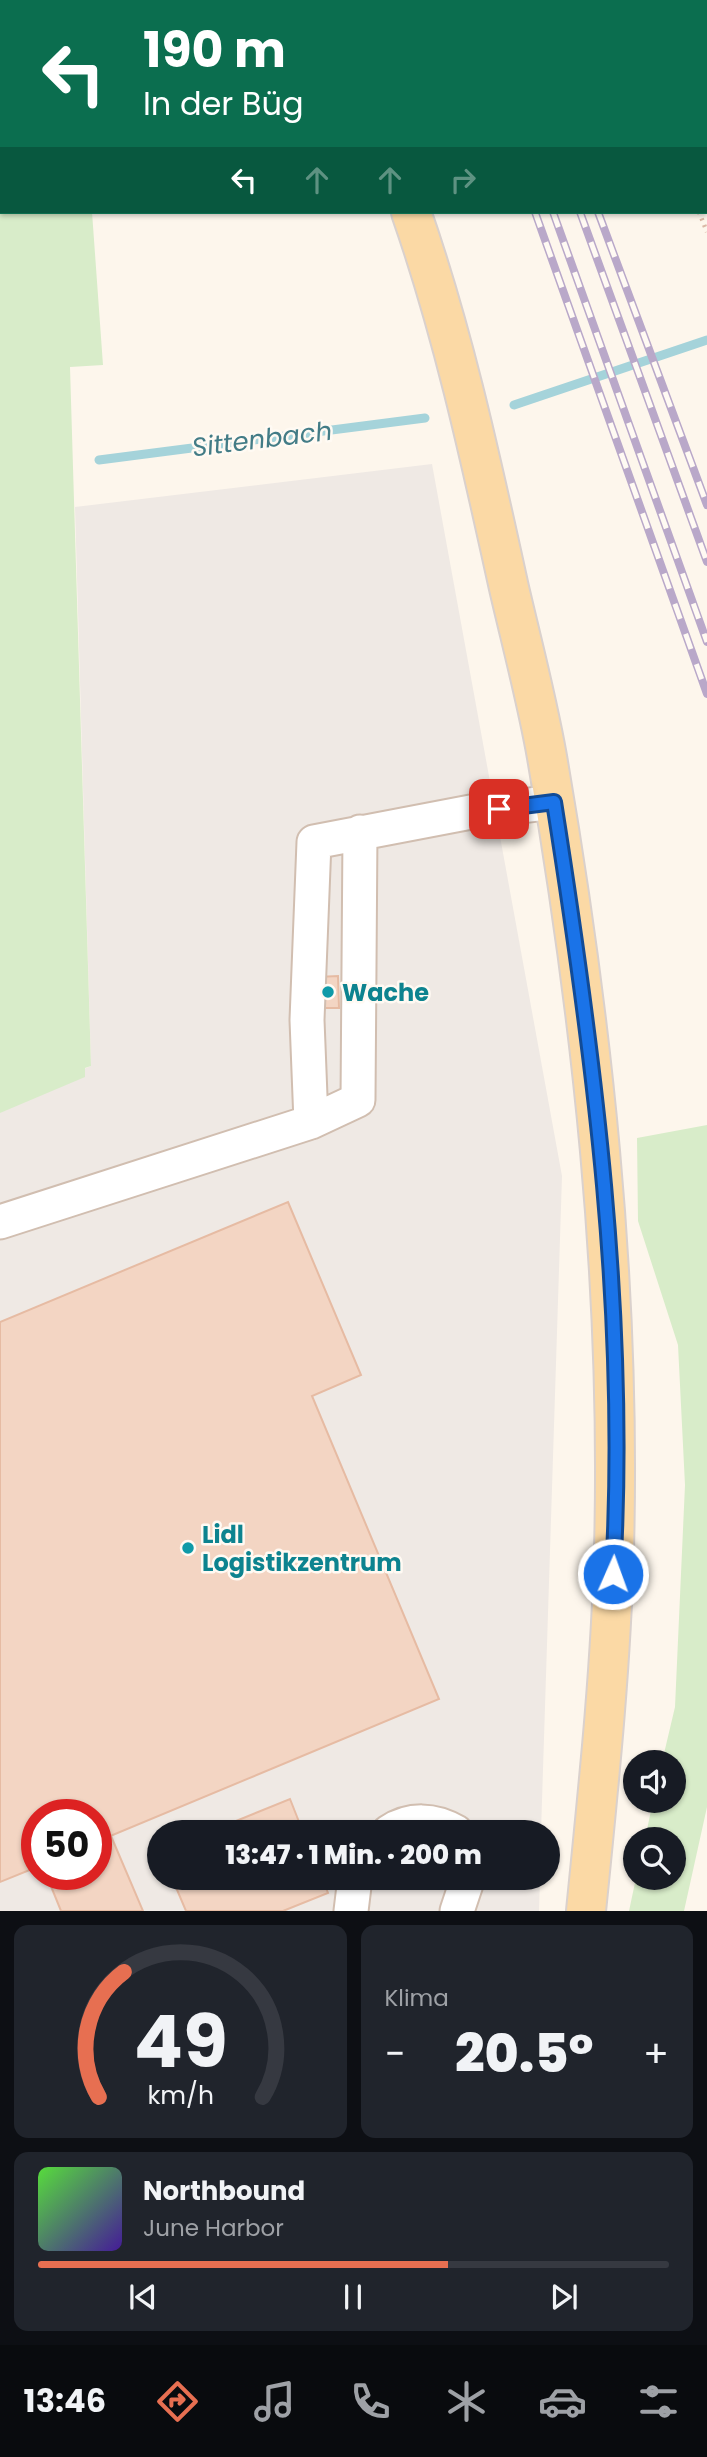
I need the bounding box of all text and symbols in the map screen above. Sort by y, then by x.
text: 190 m [143,16,286,84]
icon: left [28,28,119,119]
text: In der Büg [143,81,304,126]
icon: left [225,161,263,199]
icon: ahead [298,161,336,199]
icon: ahead [371,161,409,199]
icon: right [444,161,482,199]
water label: Sittenbach [190,413,334,465]
pin [469,779,529,839]
icon: arrive [480,790,518,828]
place label: Wache [342,976,429,1009]
marker: Wache [320,984,336,1000]
place label: Lidl Logistikzentrum [202,1518,402,1579]
position arrow [576,1537,650,1611]
marker: Lidl Logistikzentrum [180,1540,196,1556]
map controls [623,1750,686,1890]
button: sound [623,1750,686,1813]
speed limit sign: 50 [21,1799,112,1890]
button: search [623,1827,686,1890]
text: 13:47 · 1 Min. · 200 m [225,1837,482,1873]
text: Klima [385,1982,449,2014]
text: 49 [133,1992,227,2093]
text: 20.5° [455,2017,593,2090]
text: − [385,2027,405,2080]
text: + [643,2027,669,2080]
text: km/h [147,2078,214,2113]
text: Northbound [143,2173,305,2209]
text: June Harbor [143,2212,284,2244]
icon: previous [124,2278,162,2316]
icon: pause [334,2278,372,2316]
icon: next [545,2278,583,2316]
icon: directions [153,2377,202,2426]
icon: music [250,2377,299,2426]
icon: phone [346,2377,395,2426]
icon: climate [442,2377,491,2426]
icon: car [538,2377,587,2426]
icon: filters [634,2377,683,2426]
text: 13:46 [24,2378,106,2423]

